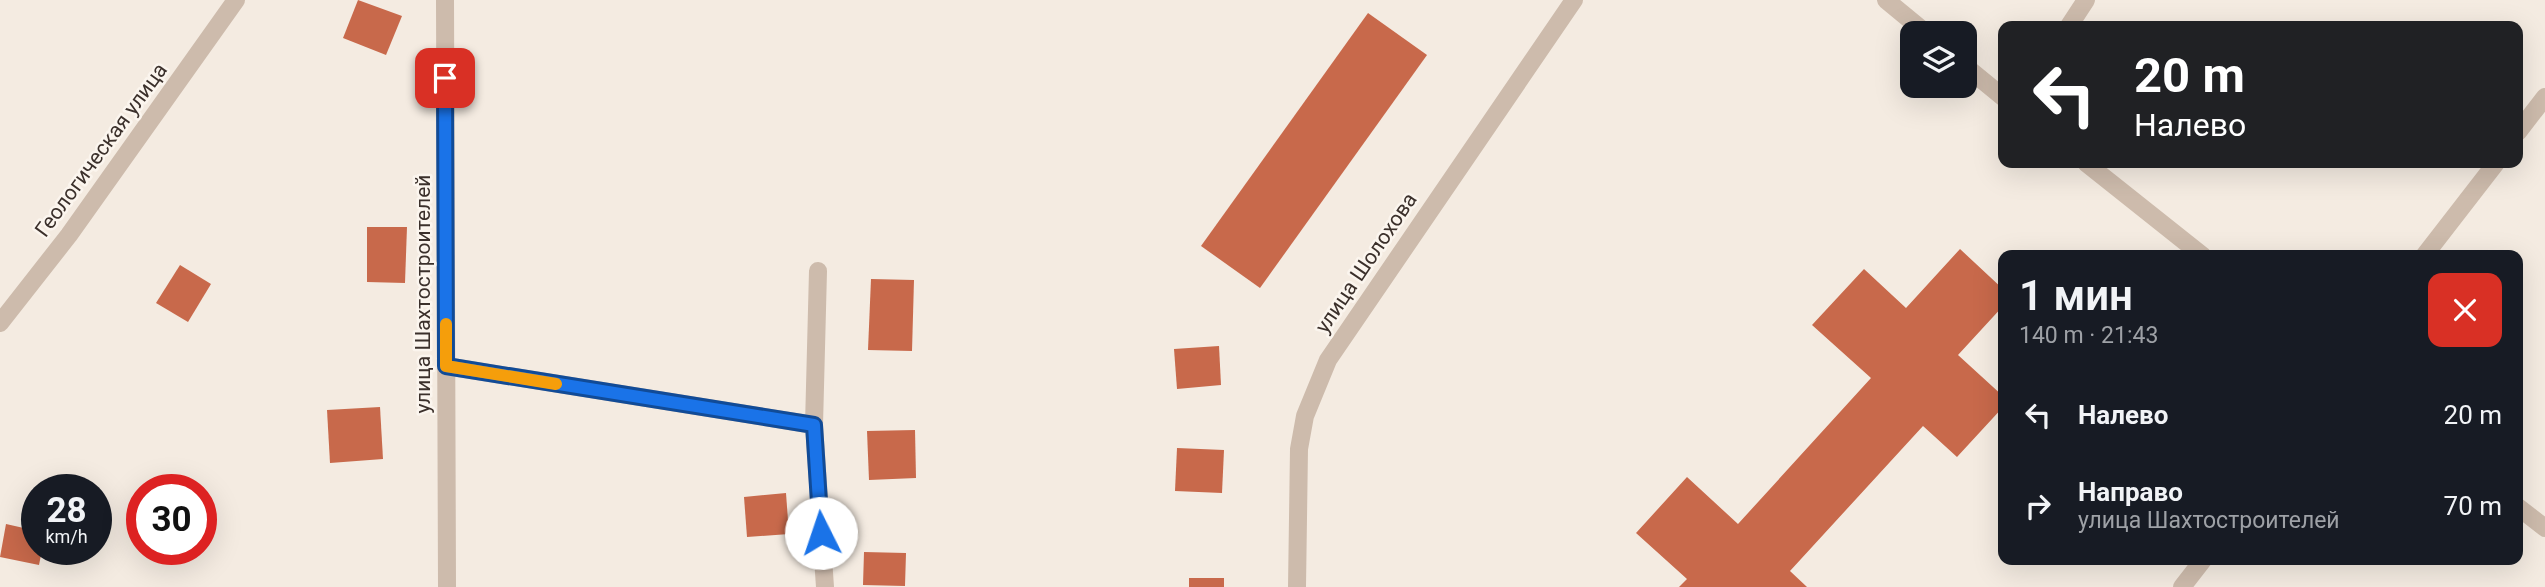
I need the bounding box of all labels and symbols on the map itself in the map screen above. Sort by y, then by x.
pin [415,48,475,108]
street label: Геологическая улица [30,59,172,241]
street label: улица Шахтостроителей [411,175,435,413]
street label: улица Шолохова [1310,188,1422,338]
speed limit sign: 30 [126,474,217,565]
position arrow [784,496,858,570]

